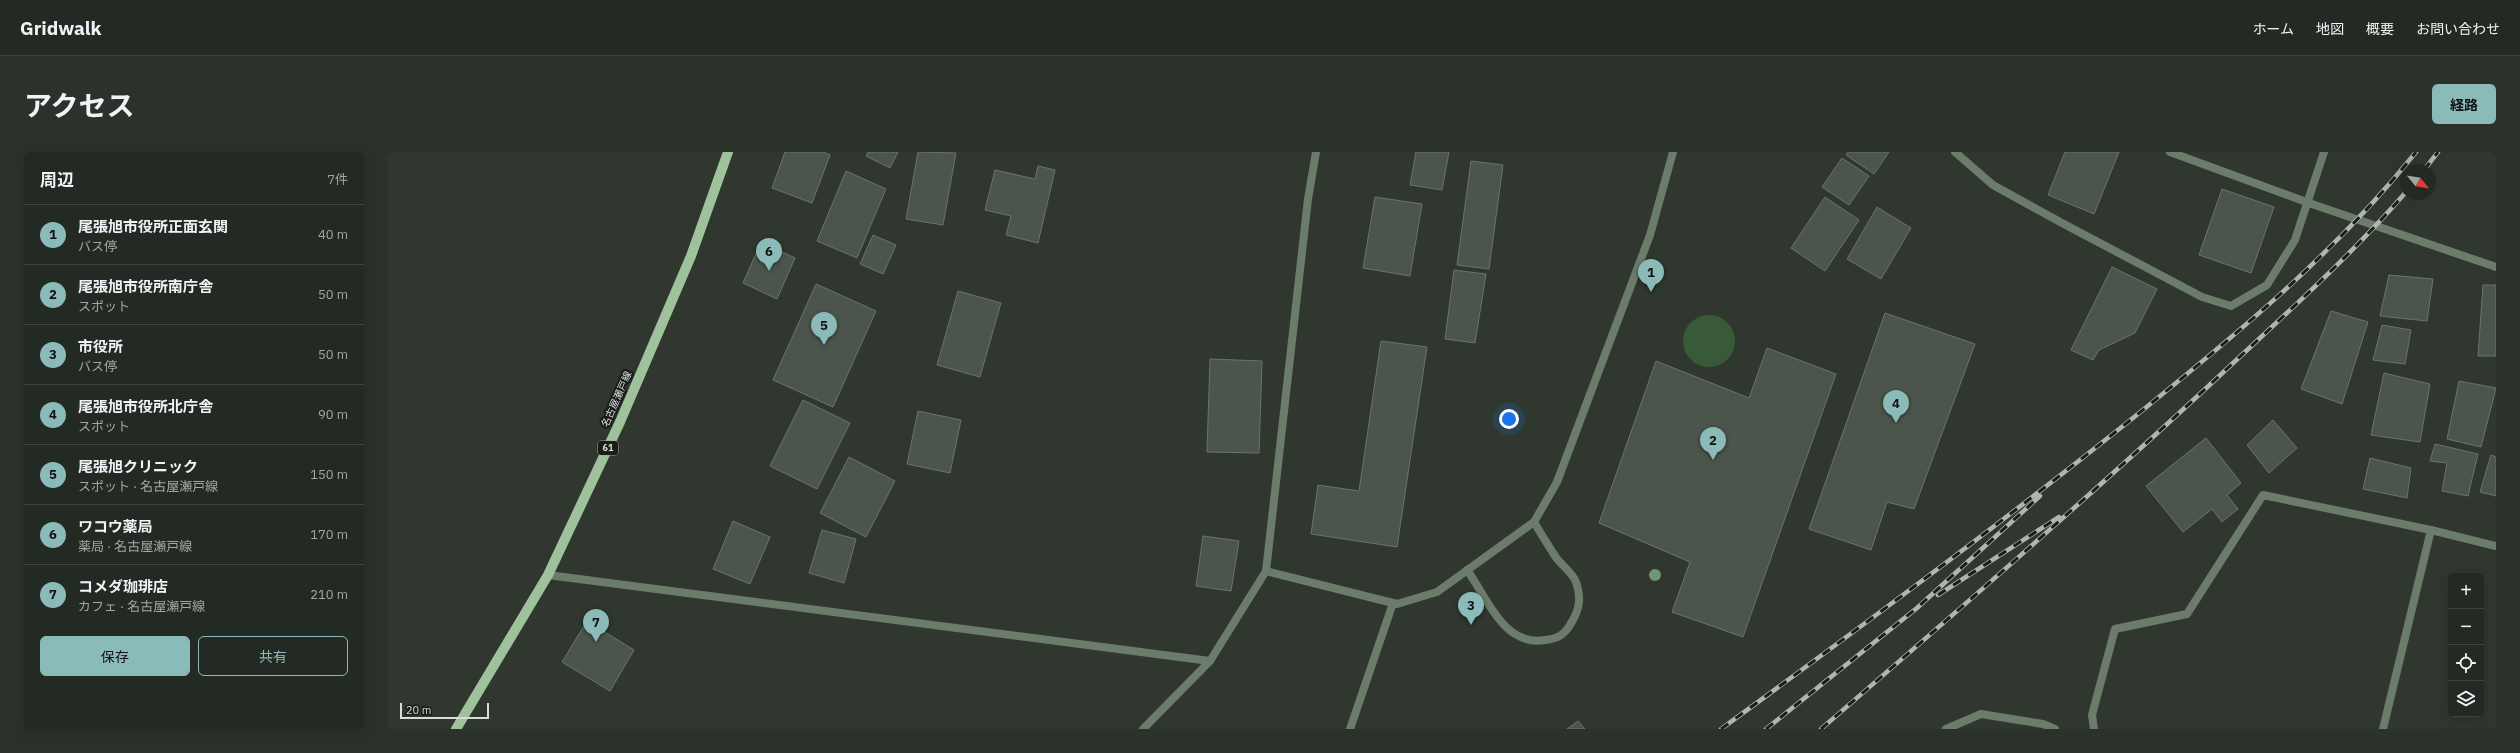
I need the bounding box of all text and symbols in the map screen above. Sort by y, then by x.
text: Gridwalk [20,16,102,40]
text: ホーム [2252,20,2294,38]
text: 地図 [2316,20,2344,38]
text: 概要 [2366,20,2394,38]
text: お問い合わせ [2416,20,2500,38]
button: 経路 [2432,84,2496,124]
text: アクセス [24,87,135,124]
north arrow [2400,164,2436,200]
text: 周辺 [40,169,74,191]
text: 7件 [327,171,348,188]
text: 尾張旭市役所正面玄関 [78,217,228,236]
text: 1 [49,226,57,243]
text: 40 m [318,226,348,243]
text: バス停 [78,238,117,255]
pin: 6 [756,238,782,271]
pin: 1 [1638,259,1664,292]
text: 尾張旭市役所南庁舎 [78,277,213,296]
text: 2 [49,286,57,303]
text: 50 m [318,286,348,303]
text: スポット [78,298,130,315]
pin: 5 [811,312,837,345]
text: 市役所 [78,337,123,356]
text: 3 [49,346,57,363]
text: 50 m [318,346,348,363]
text: バス停 [78,358,117,375]
street label: 名古屋瀬戸線 [598,369,635,429]
pin: 4 [1883,390,1909,423]
text: 尾張旭市役所北庁舎 [78,397,213,416]
text: 4 [49,406,57,423]
text: 90 m [318,406,348,423]
your location [1499,409,1519,429]
text: スポット [78,418,130,435]
pin: 2 [1700,427,1726,460]
road number: 61 [598,441,618,455]
text: 尾張旭クリニック [78,457,198,476]
text: 5 [49,466,57,483]
text: 150 m [310,466,348,483]
text: スポット · 名古屋瀬戸線 [78,478,218,495]
text: ワコウ薬局 [78,517,152,536]
text: 6 [49,526,57,543]
text: 170 m [310,526,348,543]
text: 薬局 · 名古屋瀬戸線 [78,538,192,555]
map controls [2448,573,2484,717]
button: + [2448,573,2484,609]
text: コメダ珈琲店 [78,577,168,596]
text: 7 [49,586,57,603]
text: 210 m [310,586,348,603]
pin: 3 [1458,592,1484,625]
text: カフェ · 名古屋瀬戸線 [78,598,205,615]
pin: 7 [583,609,609,642]
button: − [2448,609,2484,645]
button: 保存 [40,636,190,676]
button: 共有 [198,636,348,676]
button: locate [2448,645,2484,681]
button: layers [2448,681,2484,717]
scale bar [400,701,489,720]
text: 20 m [406,703,431,717]

